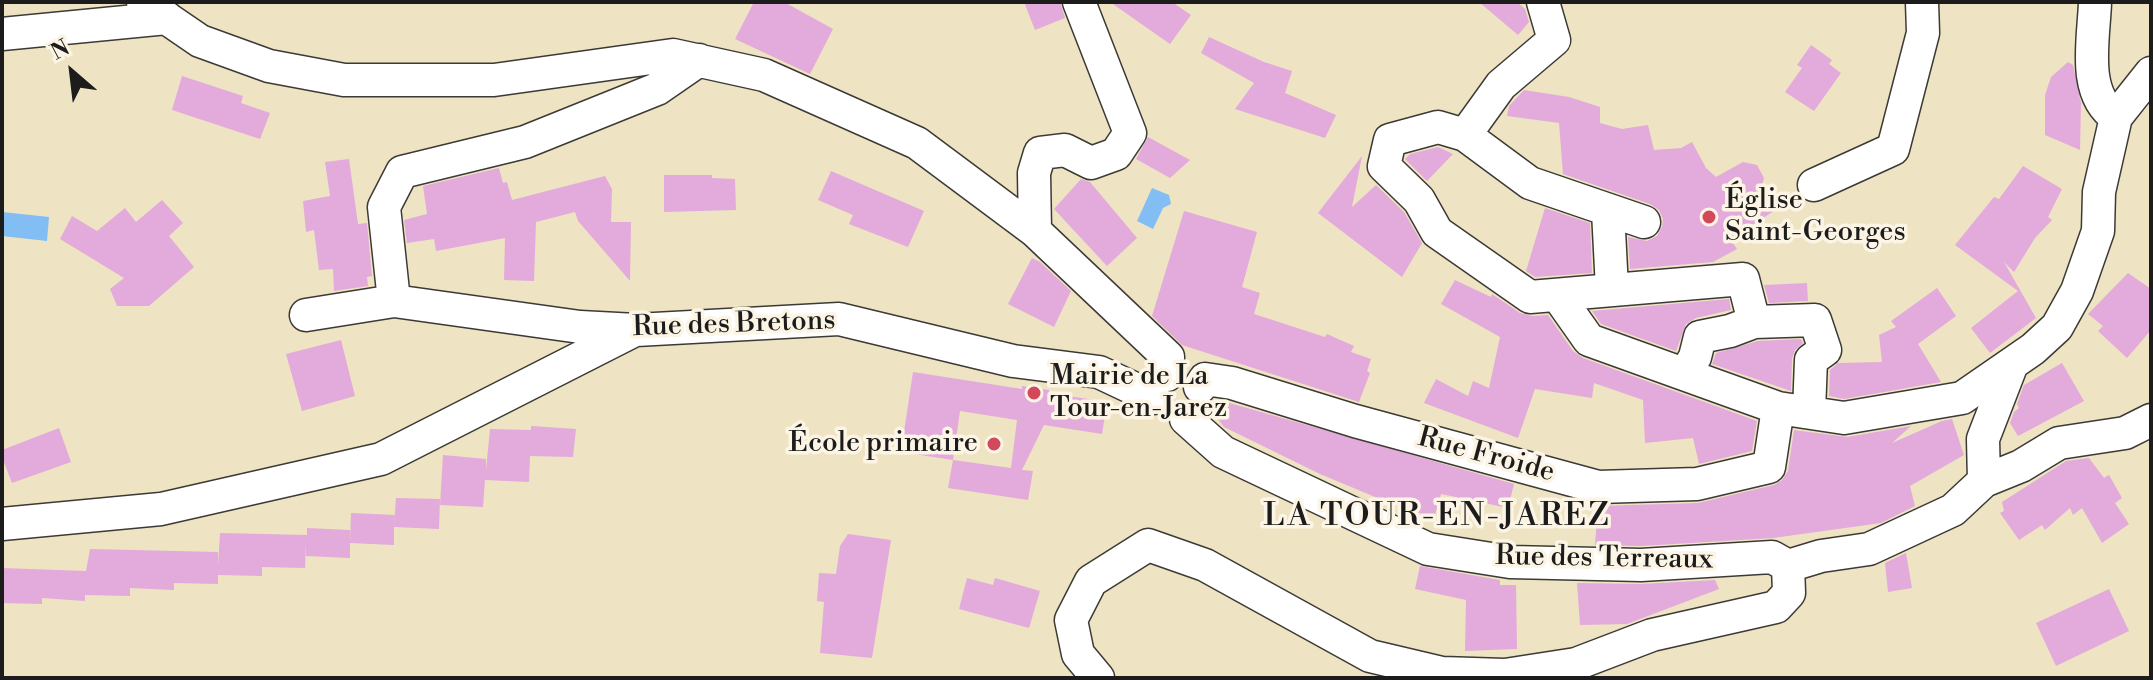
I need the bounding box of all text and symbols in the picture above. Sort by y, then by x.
north arrow [32,32,112,112]
text: N [46,34,75,66]
place label: Église Saint-Georges [1725,184,1906,250]
marker: Église Saint-Georges [1700,208,1718,226]
street label: Rue des Bretons [632,305,836,345]
place label: Mairie de La Tour-en-Jarez [1050,360,1227,426]
marker: Mairie de La Tour-en-Jarez [1025,384,1043,402]
street label: Rue Froide [1414,422,1558,490]
place label: École primaire [789,427,978,461]
marker: École primaire [985,435,1003,453]
district label: LA TOUR-EN-JAREZ [1263,498,1611,536]
street label: Rue des Terreaux [1495,540,1713,578]

